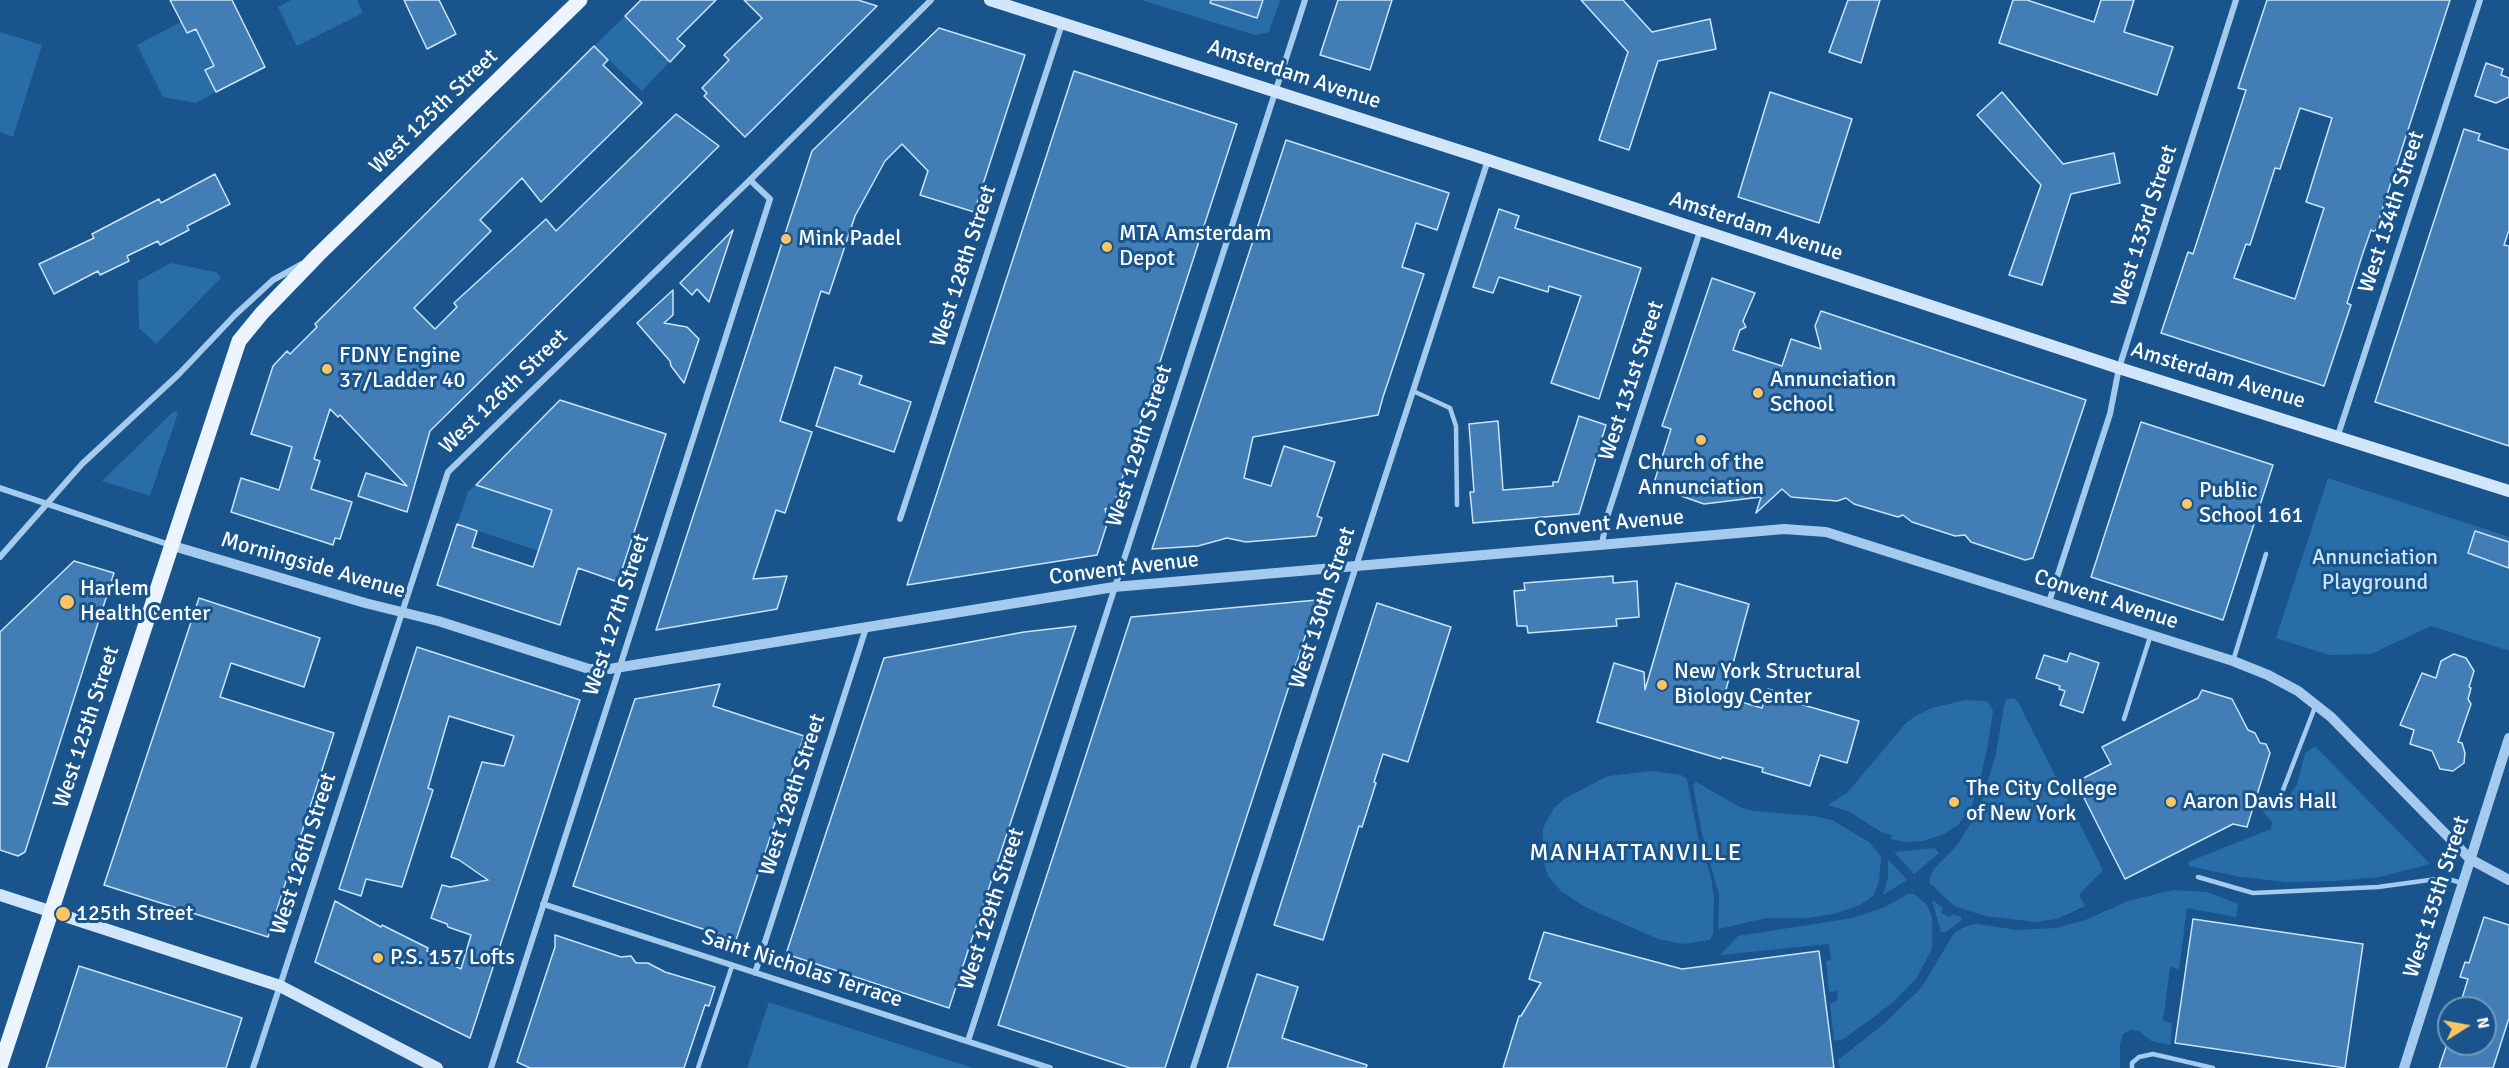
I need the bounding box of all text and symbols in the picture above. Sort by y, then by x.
street label: Amsterdam Avenue [1204,34,1384,116]
street label: West 125th Street [364,44,504,180]
street label: West 134th Street [2353,128,2431,296]
street label: West 133rd Street [2106,142,2184,310]
street label: West 128th Street [925,182,1003,350]
street label: Amsterdam Avenue [1666,186,1846,268]
place label: MTA Amsterdam Depot [1119,221,1272,272]
place label: Mink Padel [798,226,902,252]
marker: Mink Padel [779,232,793,246]
marker: MTA Amsterdam Depot [1100,240,1114,254]
street label: West 131st Street [1594,298,1670,464]
street label: West 126th Street [434,324,574,460]
street label: Amsterdam Avenue [2128,337,2308,415]
place label: FDNY Engine 37/Ladder 40 [339,343,465,394]
marker: FDNY Engine 37/Ladder 40 [320,362,334,376]
street label: West 129th Street [1101,362,1179,530]
place label: Annunciation School [1770,367,1896,418]
marker: Annunciation School [1751,386,1765,400]
marker: Church of the Annunciation [1694,433,1708,447]
place label: Church of the Annunciation [1638,450,1764,502]
place label: Public School 161 [2199,478,2303,530]
marker: Public School 161 [2180,497,2194,511]
street label: Convent Avenue [1533,504,1685,544]
street label: West 130th Street [1284,524,1362,692]
street label: Morningside Avenue [218,527,408,605]
street label: West 127th Street [578,531,656,699]
park label: Annunciation Playground [2312,545,2438,596]
street label: Convent Avenue [1048,547,1200,591]
street label: Convent Avenue [2030,564,2182,636]
place label: Harlem Health Center [80,576,210,628]
marker: Harlem Health Center [58,593,76,611]
street label: West 125th Street [48,643,126,811]
place label: New York Structural Biology Center [1674,659,1861,710]
marker: New York Structural Biology Center [1655,678,1669,692]
street label: West 128th Street [754,711,832,879]
street label: West 126th Street [265,770,343,938]
place label: The City College of New York [1966,776,2117,828]
place label: Aaron Davis Hall [2183,789,2337,815]
marker: The City College of New York [1947,795,1961,809]
marker: Aaron Davis Hall [2164,795,2178,809]
street label: West 135th Street [2398,813,2476,981]
street label: West 129th Street [953,825,1031,993]
district label: MANHATTANVILLE [1529,840,1743,868]
place label: 125th Street [76,901,193,927]
marker: 125th Street [54,905,72,923]
street label: Saint Nicholas Terrace [698,924,906,1014]
place label: P.S. 157 Lofts [390,945,515,971]
marker: P.S. 157 Lofts [371,951,385,965]
north arrow [2437,996,2497,1056]
text: N [2472,1016,2494,1030]

